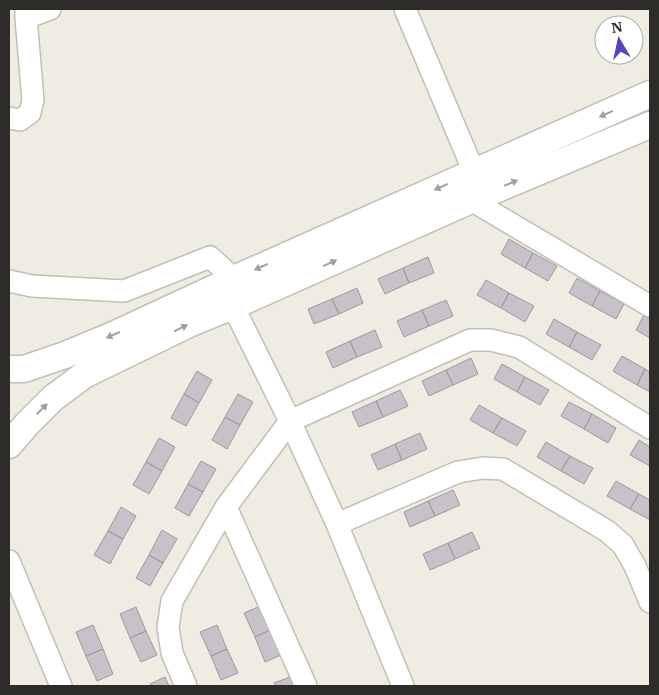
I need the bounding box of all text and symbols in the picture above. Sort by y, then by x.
north arrow [594,15,644,65]
text: N [610,17,624,37]
one-way arrow [599,110,613,118]
one-way arrow [504,179,518,187]
one-way arrow [434,183,448,191]
one-way arrow [323,258,337,266]
one-way arrow [254,264,268,272]
one-way arrow [174,324,188,332]
one-way arrow [106,332,120,340]
one-way arrow [35,403,47,415]

